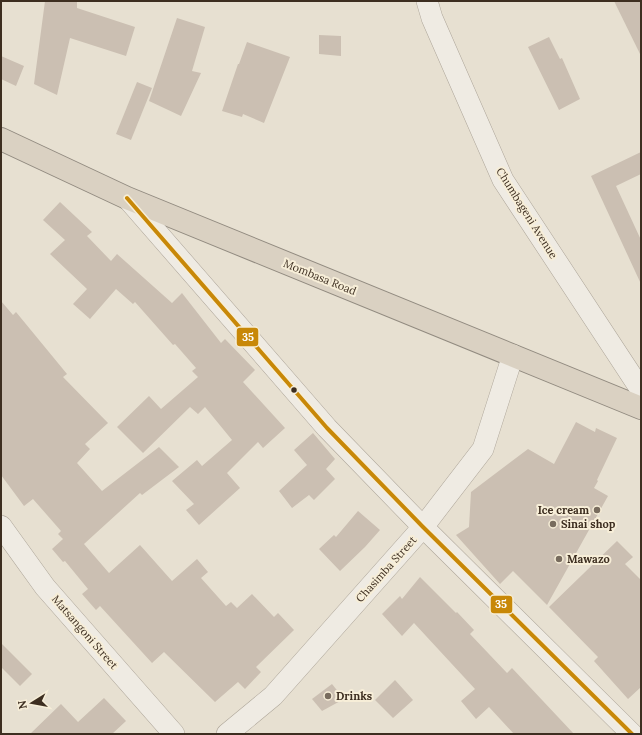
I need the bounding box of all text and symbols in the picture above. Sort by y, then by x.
street label: Chumbageni Avenue [493,165,561,261]
street label: Mombasa Road [281,256,359,298]
line badge: 35 [236,327,259,347]
text: 35 [242,330,254,344]
unlabelled marker [289,385,299,395]
place label: Ice cream [538,503,589,517]
marker: Ice cream [592,505,602,515]
place label: Sinai shop [561,517,616,531]
marker: Sinai shop [548,519,558,529]
street label: Chasimba Street [353,533,420,605]
place label: Mawazo [567,552,610,566]
marker: Mawazo [554,554,564,564]
street label: Matsangoni Street [49,592,122,673]
line badge: 35 [490,595,513,614]
text: 35 [495,597,507,611]
north arrow [12,683,52,723]
place label: Drinks [336,689,372,703]
marker: Drinks [323,691,333,701]
text: N [14,699,30,710]

